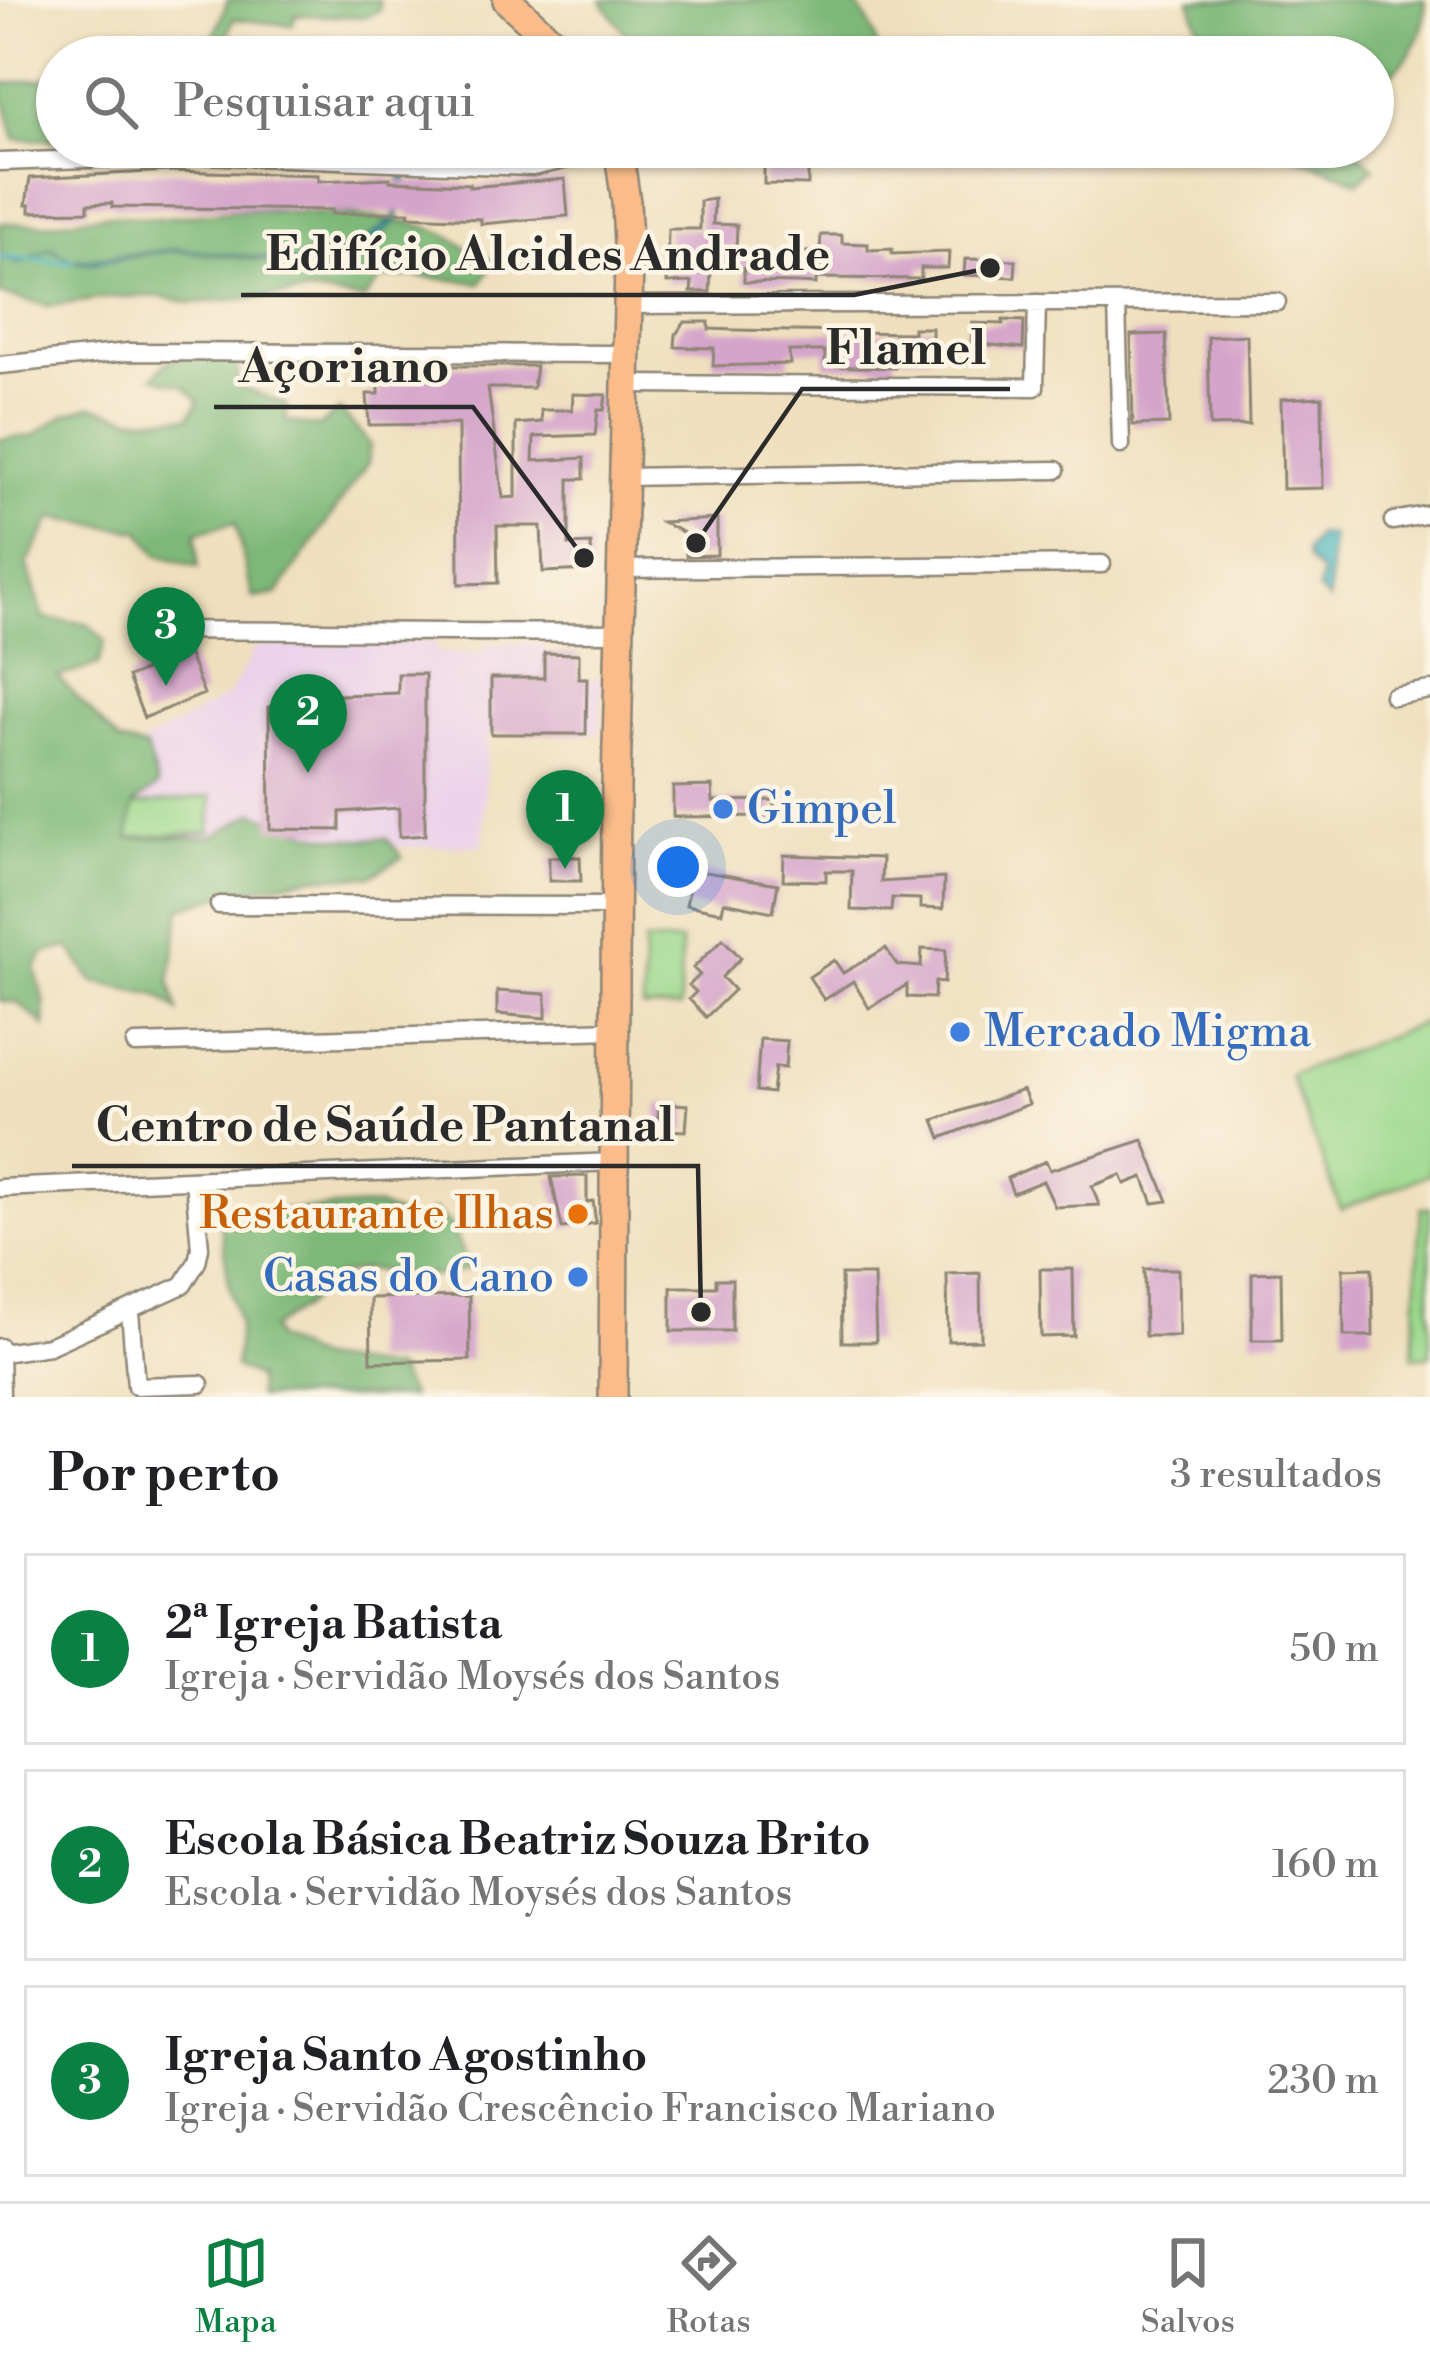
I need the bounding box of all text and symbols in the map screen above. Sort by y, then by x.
search box [36,36,1394,168]
icon: search [78,69,144,135]
text: Pesquisar aqui [174,74,475,131]
callout: Edifício Alcides Andrade [241,211,854,295]
text: Edifício Alcides Andrade [266,226,830,286]
callout: Flamel [802,305,1010,389]
text: Flamel [826,320,987,380]
callout: Açoriano [214,323,473,407]
text: Açoriano [238,338,449,398]
pin: 3 [127,587,205,686]
pin: 2 [269,674,347,773]
pin: 1 [526,770,604,869]
place label: Gimpel [747,781,896,838]
marker: Gimpel [710,796,736,822]
your location [648,837,708,897]
place label: Mercado Migma [984,1004,1311,1061]
marker: Mercado Migma [947,1019,973,1045]
callout: Centro de Saúde Pantanal [72,1082,698,1166]
text: Centro de Saúde Pantanal [96,1097,675,1157]
place label: Restaurante Ilhas [199,1186,554,1243]
marker: Restaurante Ilhas [565,1201,591,1227]
place label: Casas do Cano [263,1249,554,1306]
marker: Casas do Cano [565,1264,591,1290]
text: Por perto [48,1443,280,1507]
text: 3 resultados [1170,1451,1382,1500]
text: 2ª Igreja Batista [165,1596,502,1653]
text: 1 [81,1625,99,1674]
text: 50 m [1289,1625,1379,1674]
text: Igreja · Servidão Moysés dos Santos [165,1653,780,1702]
text: Escola Básica Beatriz Souza Brito [165,1812,870,1869]
text: 2 [78,1841,102,1890]
text: 160 m [1272,1841,1379,1890]
text: Escola · Servidão Moysés dos Santos [165,1869,792,1918]
text: Igreja Santo Agostinho [165,2028,647,2085]
text: 3 [78,2057,102,2106]
text: 230 m [1267,2057,1379,2106]
text: Igreja · Servidão Crescêncio Francisco Mariano [165,2085,996,2134]
tab: Mapa [195,2230,277,2343]
tab: Rotas [667,2230,751,2343]
tab: Salvos [1141,2230,1235,2343]

